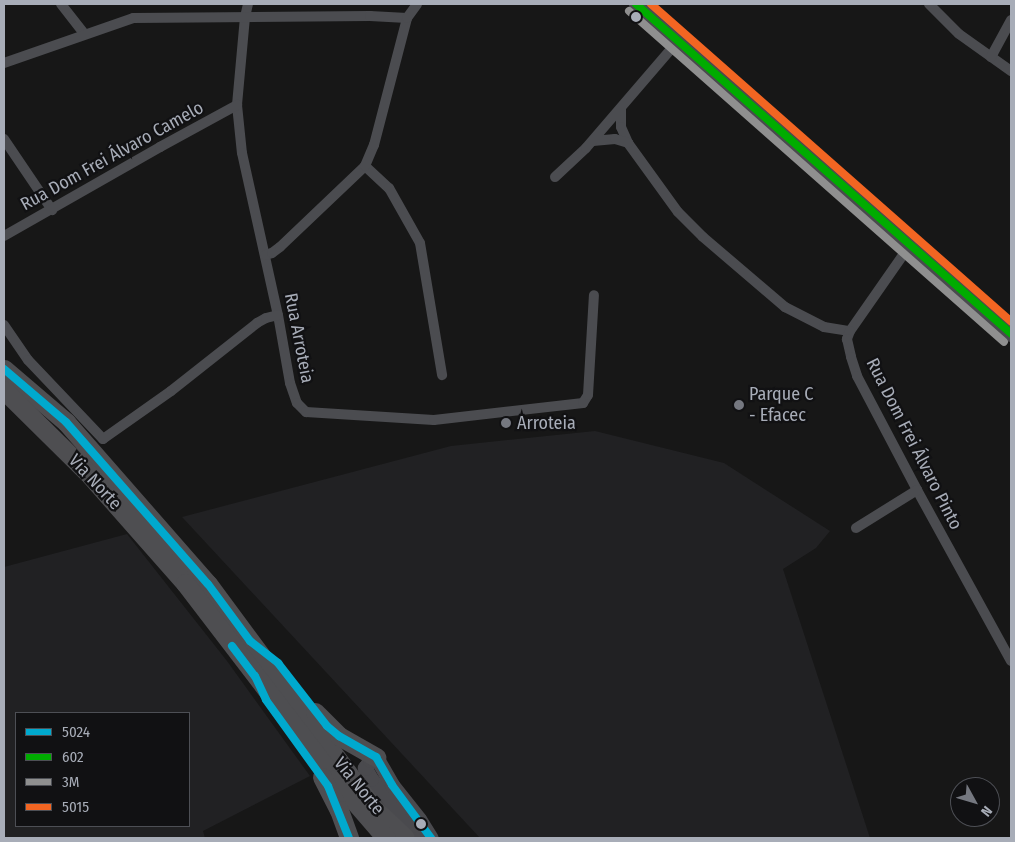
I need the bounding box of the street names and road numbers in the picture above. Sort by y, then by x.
street label: Rua Dom Frei Álvaro Camelo [17,97,207,215]
street label: Rua Arroteia [280,291,318,385]
street label: Rua Dom Frei Álvaro Pinto [861,355,967,533]
street label: Via Norte [64,450,126,514]
street label: Via Norte [329,753,389,819]

